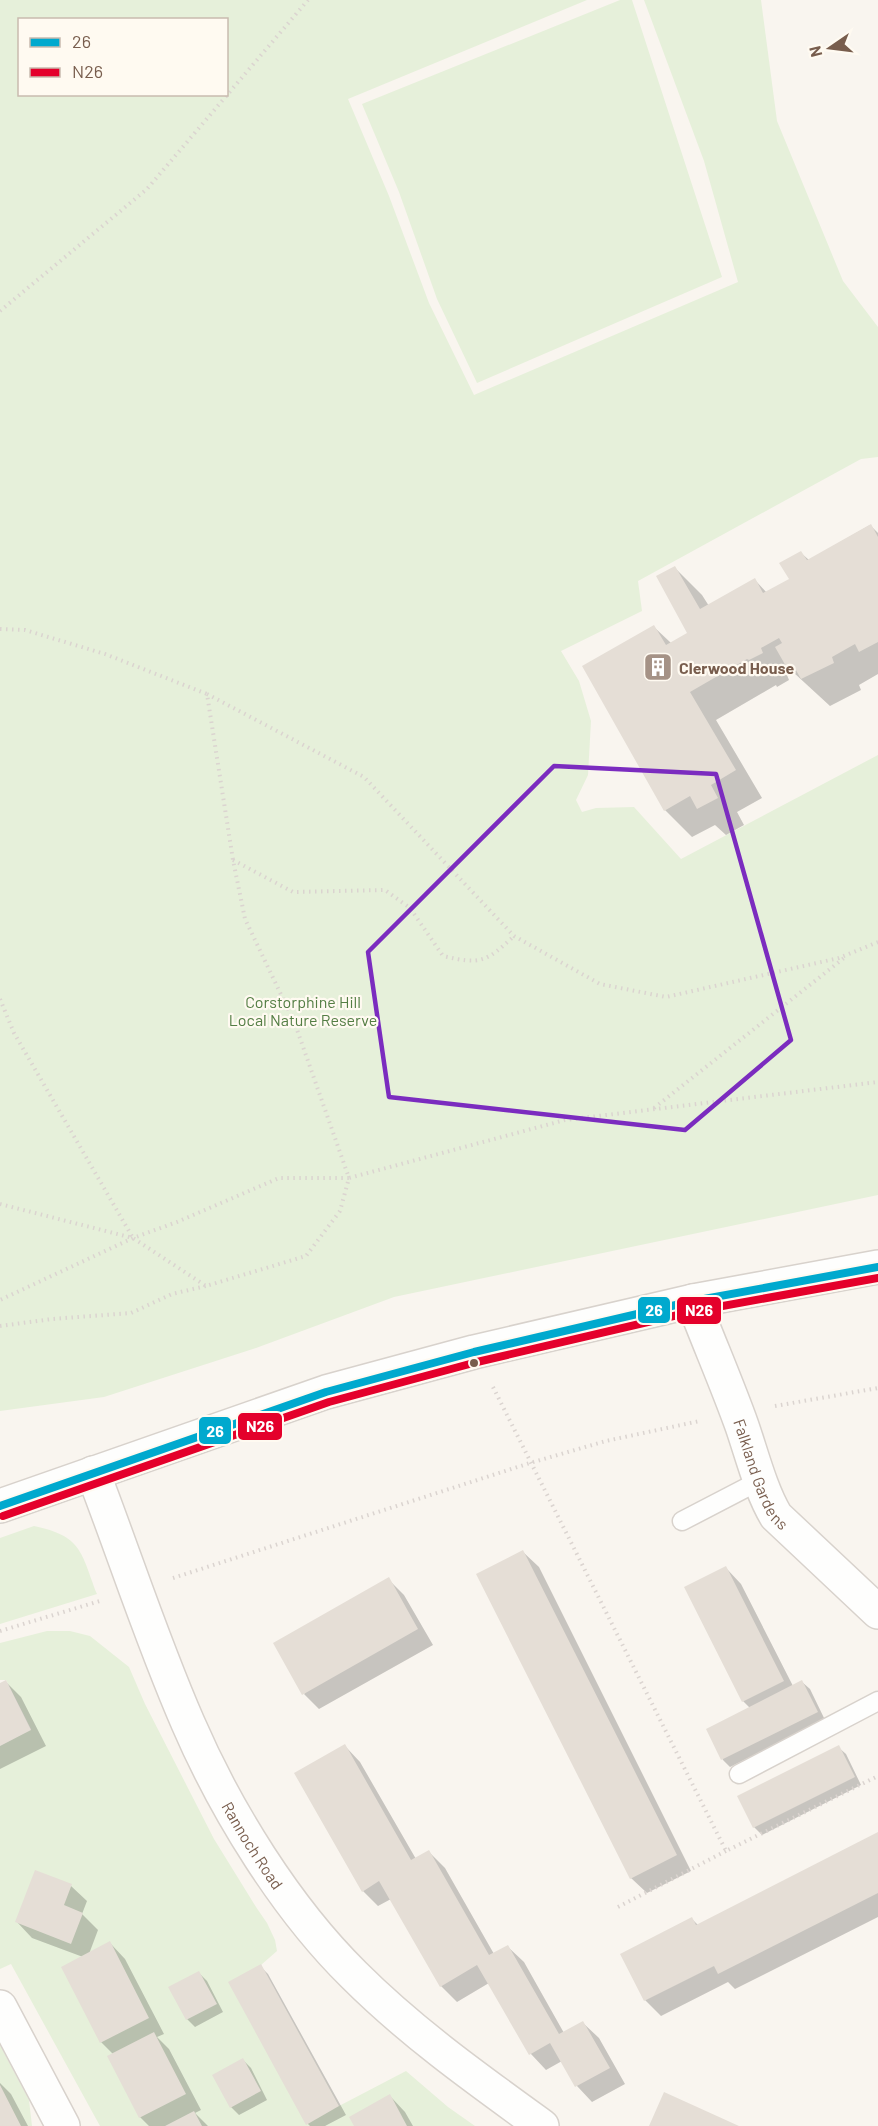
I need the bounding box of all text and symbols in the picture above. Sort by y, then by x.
legend [18,18,228,96]
north arrow [800,18,860,78]
text: 26 [72,30,91,52]
text: N [804,44,825,59]
text: N26 [72,60,103,82]
building icon: Clerwood House [642,651,674,683]
place label: Clerwood House [679,658,794,677]
park label: Corstorphine Hill Local Nature Reserve [229,992,377,1029]
line badge: 26 [637,1296,671,1324]
line badge: N26 [676,1296,722,1325]
text: 26 [645,1300,663,1319]
text: N26 [685,1300,713,1319]
unlabelled marker [468,1357,480,1369]
line badge: N26 [237,1412,283,1441]
line badge: 26 [198,1416,232,1445]
text: N26 [246,1416,274,1435]
street label: Falkland Gardens [731,1416,793,1533]
text: 26 [206,1421,224,1440]
street label: Rannoch Road [219,1798,288,1892]

